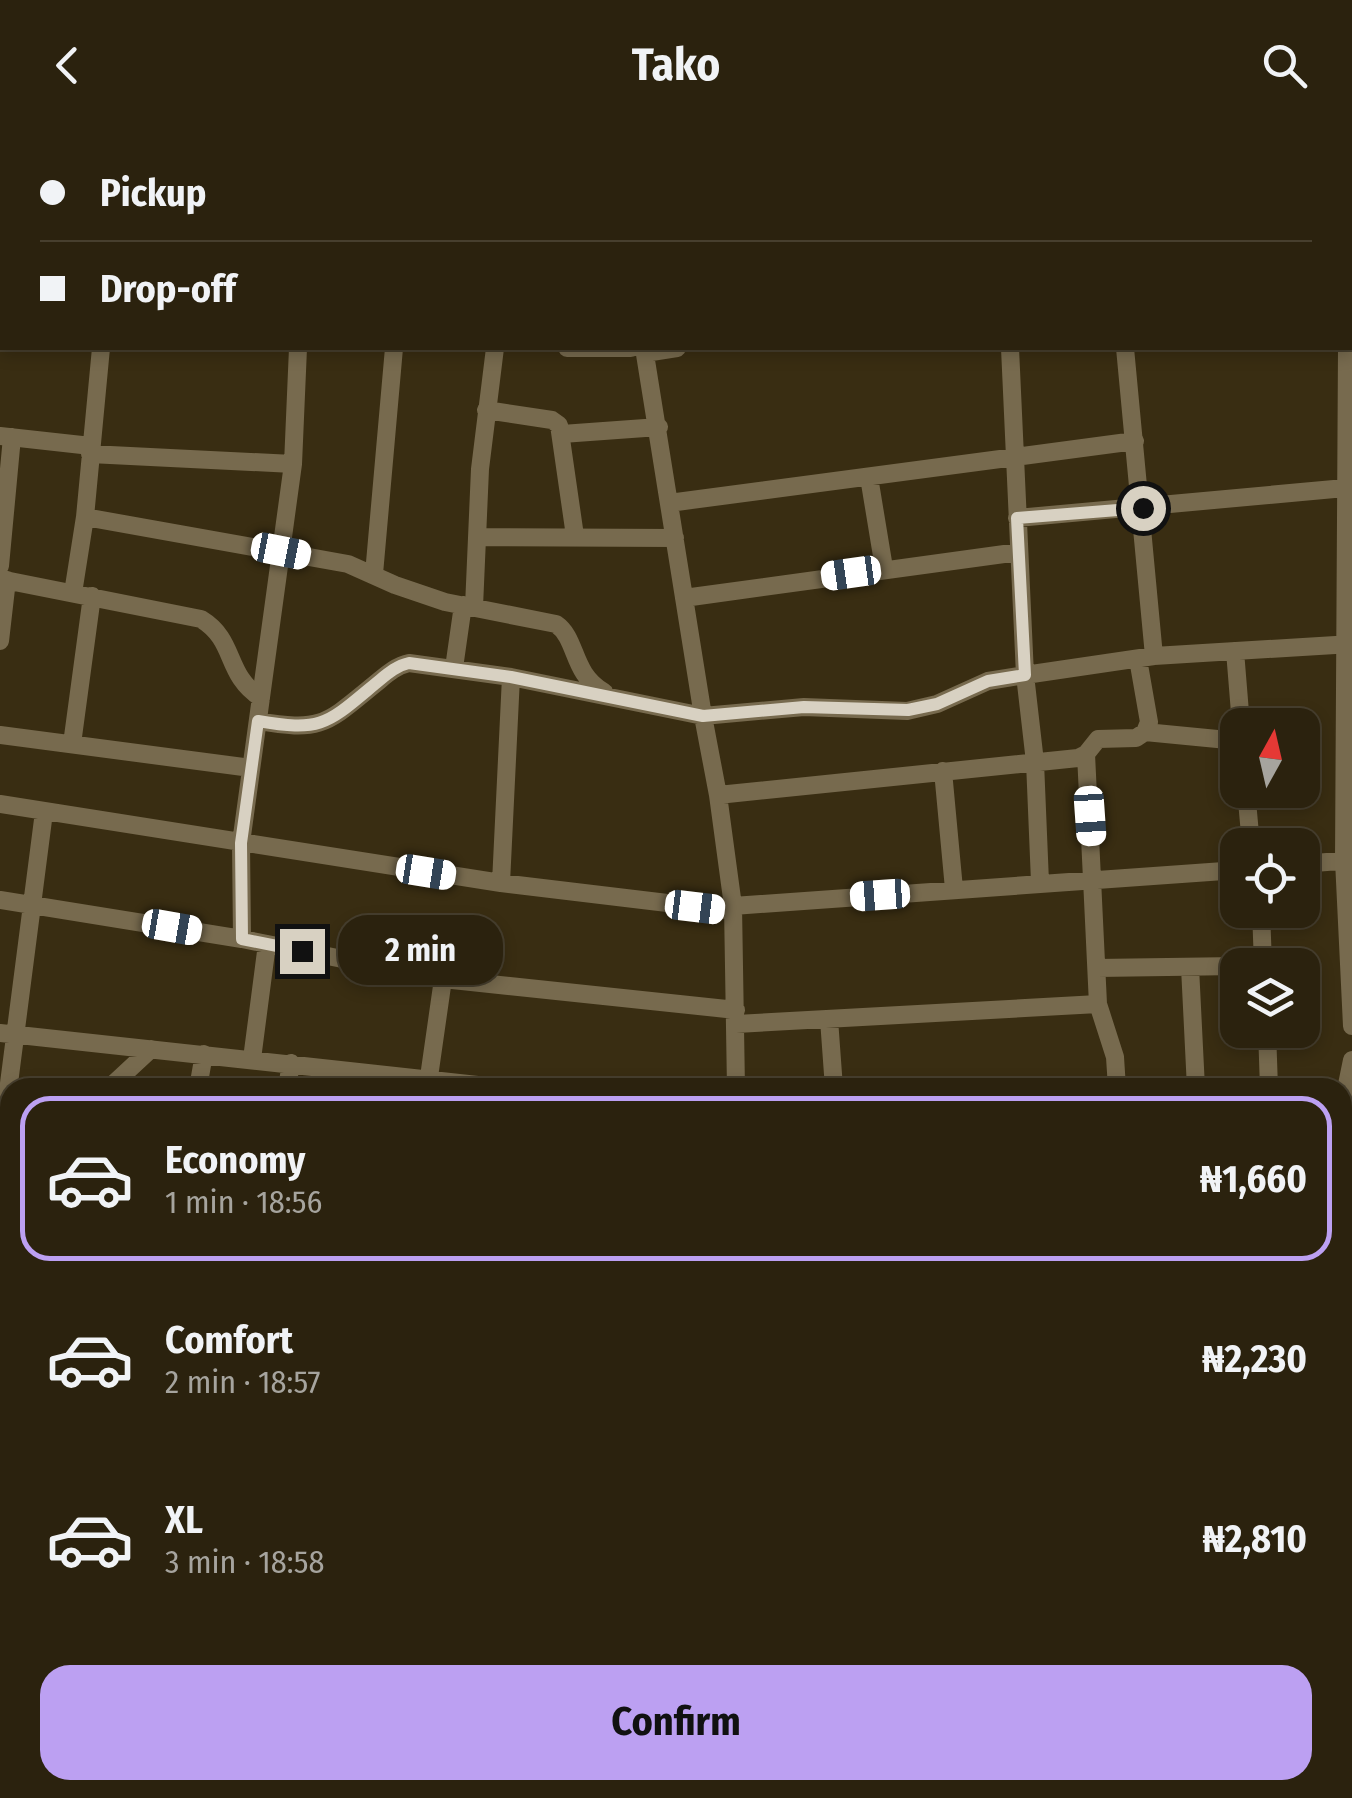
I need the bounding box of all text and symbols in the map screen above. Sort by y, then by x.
icon: back [40,38,95,93]
text: Tako [632,38,720,92]
icon: search [1257,38,1312,93]
text: Pickup [100,170,206,216]
text: Drop-off [100,266,236,312]
route start [1121,486,1166,531]
car [249,531,313,571]
car [819,554,883,592]
north arrow [1220,708,1320,808]
map controls [1220,708,1320,1048]
car [1073,785,1107,847]
button: locate [1220,828,1320,928]
car [394,852,458,892]
car [849,878,911,912]
car [663,888,727,926]
car [140,907,204,947]
callout: 2 min [337,916,502,986]
route end [280,929,325,974]
text: 2 min [385,931,456,969]
button: layers [1220,948,1320,1048]
icon: car [45,1134,135,1224]
text: Economy [165,1137,305,1183]
text: ₦1,660 [1200,1156,1307,1202]
text: 1 min · 18:56 [165,1183,322,1221]
icon: car [45,1314,135,1404]
text: Comfort [165,1317,293,1363]
text: ₦2,230 [1202,1336,1307,1382]
text: 2 min · 18:57 [165,1363,320,1401]
icon: car [45,1494,135,1584]
text: XL [165,1497,203,1543]
text: ₦2,810 [1202,1516,1307,1562]
text: 3 min · 18:58 [165,1543,324,1581]
button: Confirm [40,1665,1312,1780]

